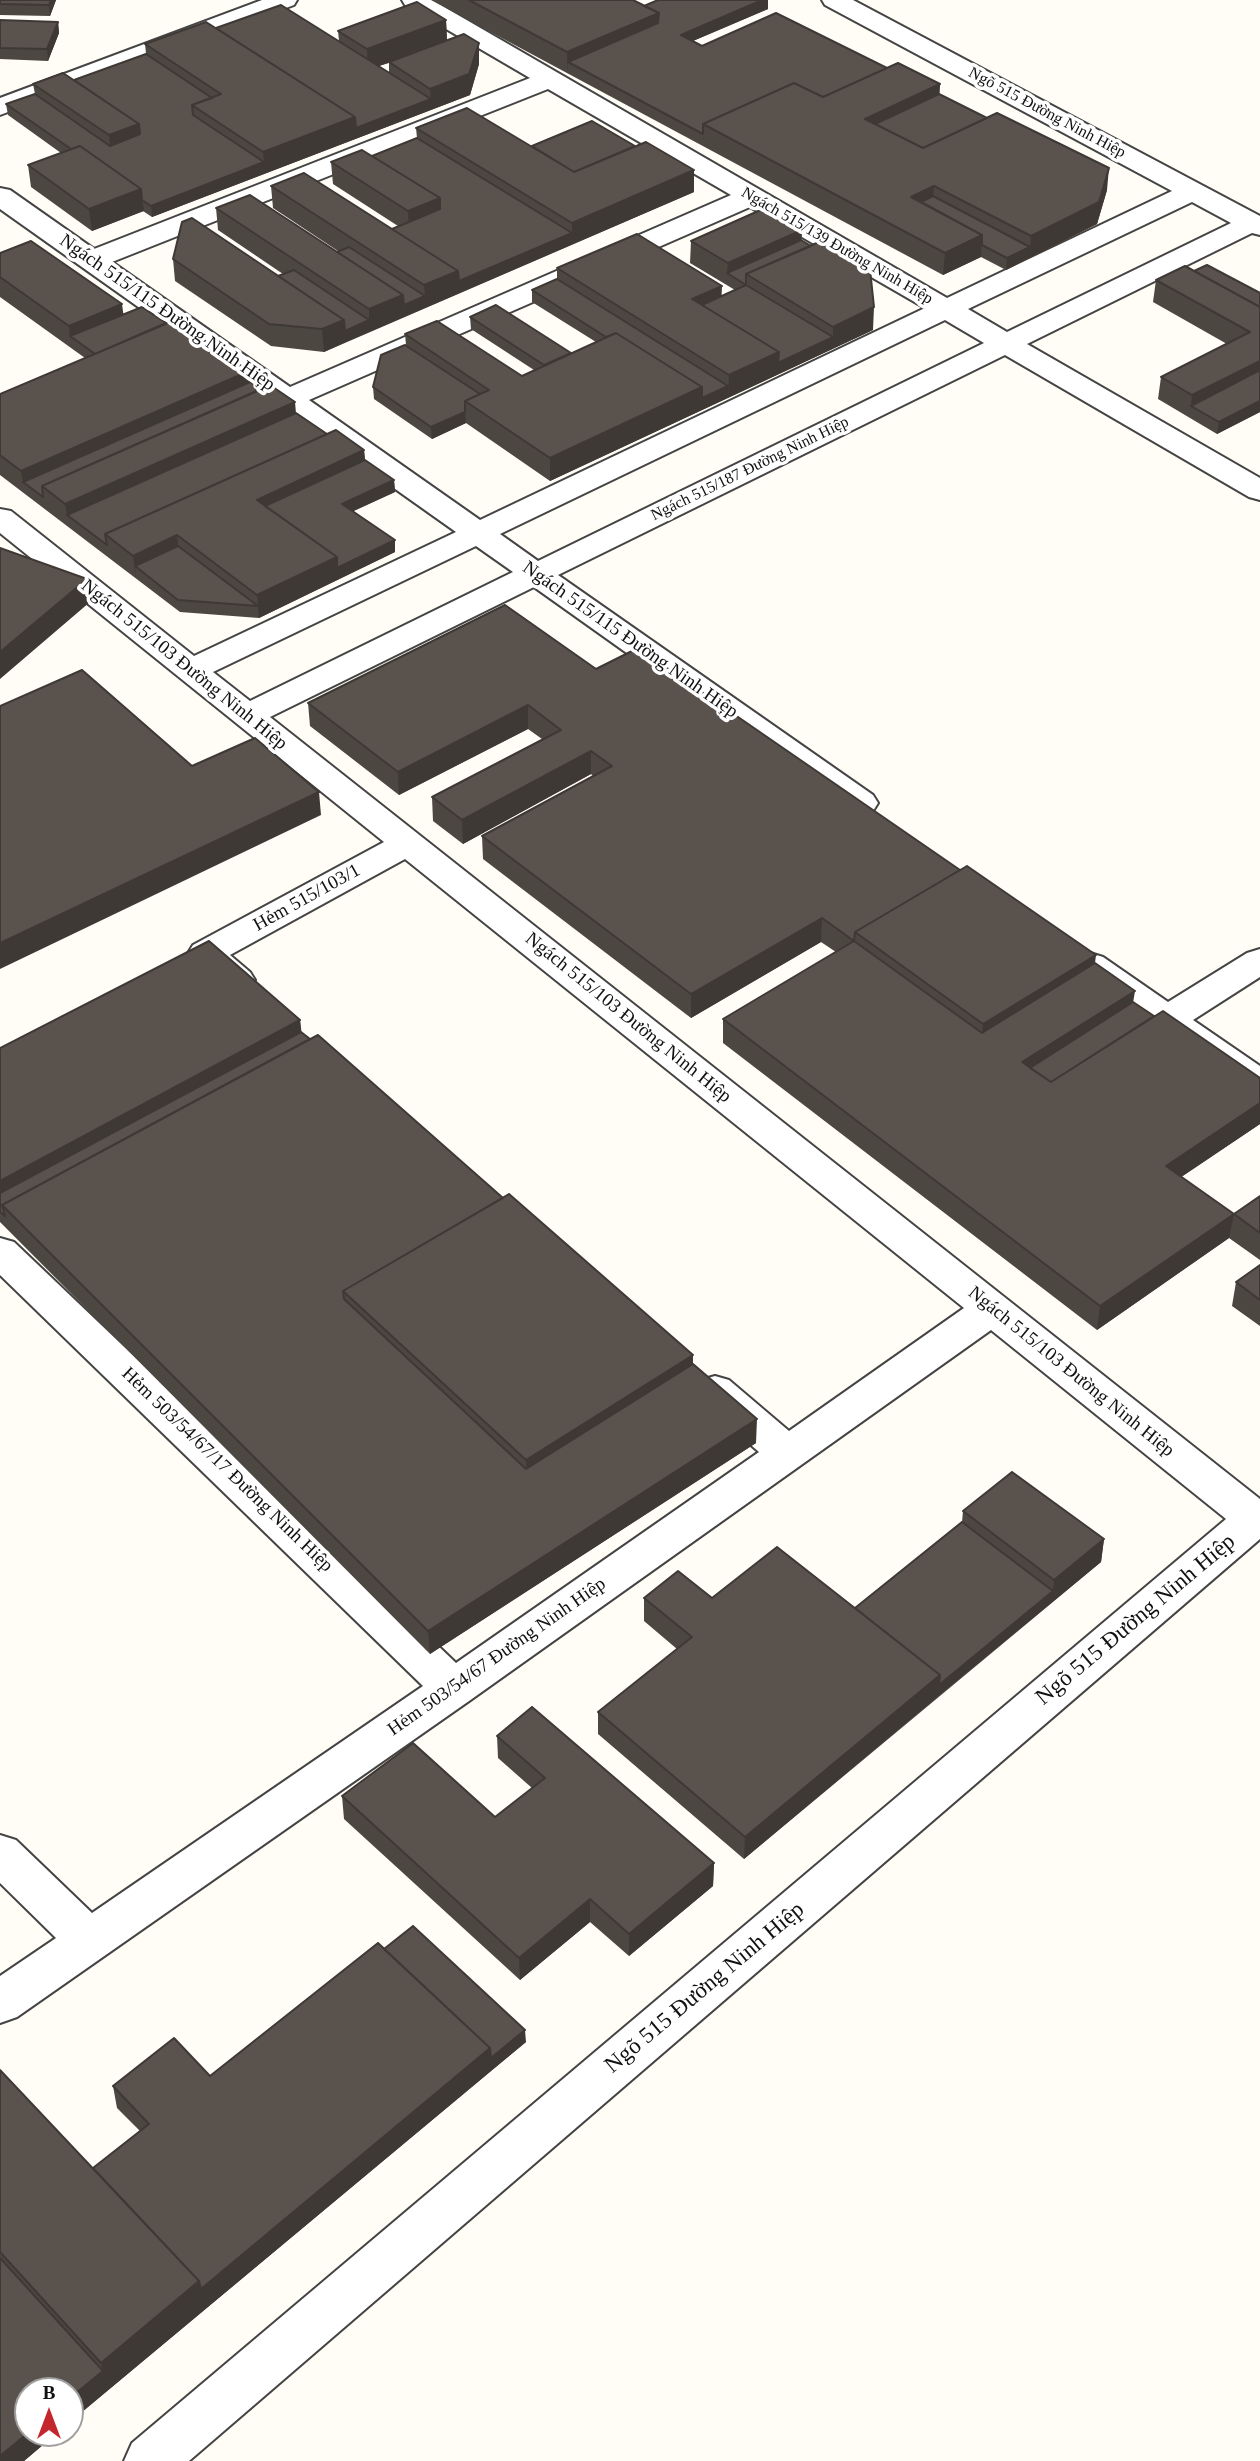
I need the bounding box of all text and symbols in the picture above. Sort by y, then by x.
street label: Ngõ 515 Đường Ninh Hiệp [965,63,1129,163]
street label: Ngách 515/139 Đường Ninh Hiệp [738,183,936,309]
street label: Ngách 515/115 Đường Ninh Hiệp [55,230,279,396]
street label: Ngách 515/187 Đường Ninh Hiệp [648,413,852,525]
street label: Ngách 515/115 Đường Ninh Hiệp [518,557,742,723]
street label: Ngách 515/103 Đường Ninh Hiệp [76,575,292,755]
street label: Hẻm 515/103/1 [250,859,364,937]
street label: Ngách 515/103 Đường Ninh Hiệp [520,928,736,1108]
street label: Ngách 515/103 Đường Ninh Hiệp [963,1282,1179,1462]
street label: Hẻm 503/54/67/17 Đường Ninh Hiệp [116,1363,338,1577]
street label: Ngõ 515 Đường Ninh Hiệp [1031,1528,1241,1712]
street label: Hẻm 503/54/67 Đường Ninh Hiệp [384,1573,610,1741]
street label: Ngõ 515 Đường Ninh Hiệp [600,1896,810,2080]
north arrow [14,2377,84,2447]
text: B [43,2382,55,2403]

